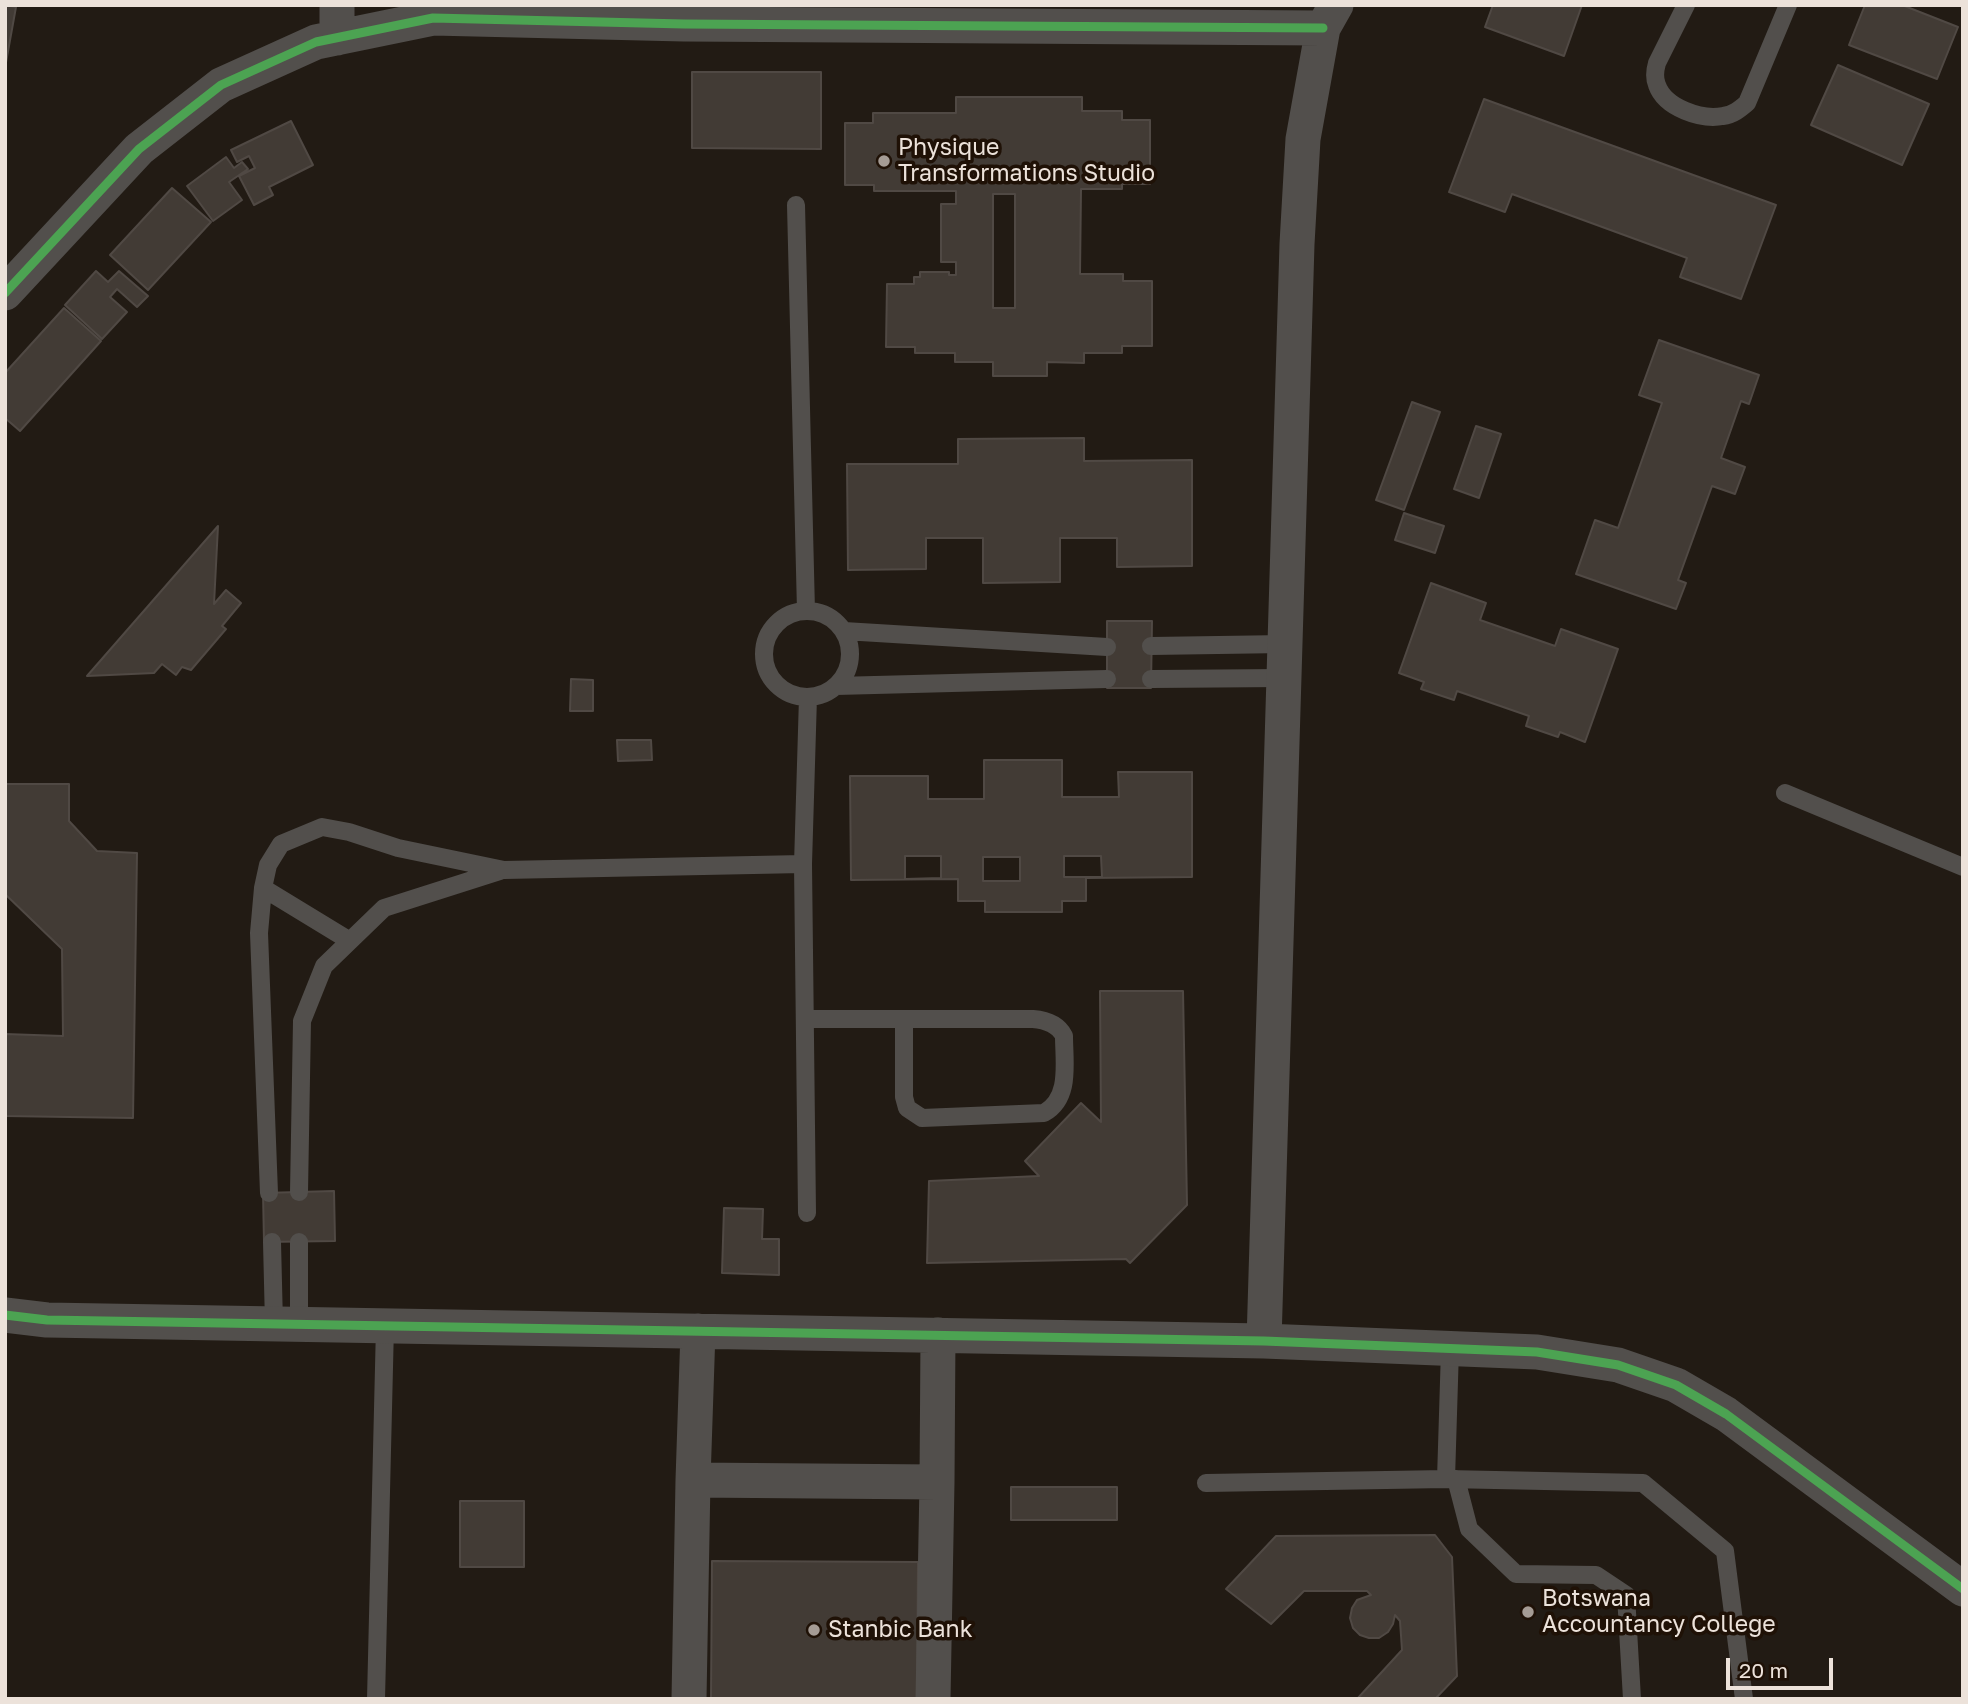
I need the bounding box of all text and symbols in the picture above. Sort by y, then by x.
place label: Physique Transformations Studio [898,134,1155,188]
marker: Physique Transformations Studio [876,153,892,169]
place label: Botswana Accountancy College [1542,1585,1776,1639]
marker: Botswana Accountancy College [1520,1604,1536,1620]
place label: Stanbic Bank [828,1616,973,1644]
marker: Stanbic Bank [806,1622,822,1638]
scale bar [1730,1644,1837,1688]
text: 20 m [1739,1657,1788,1683]

